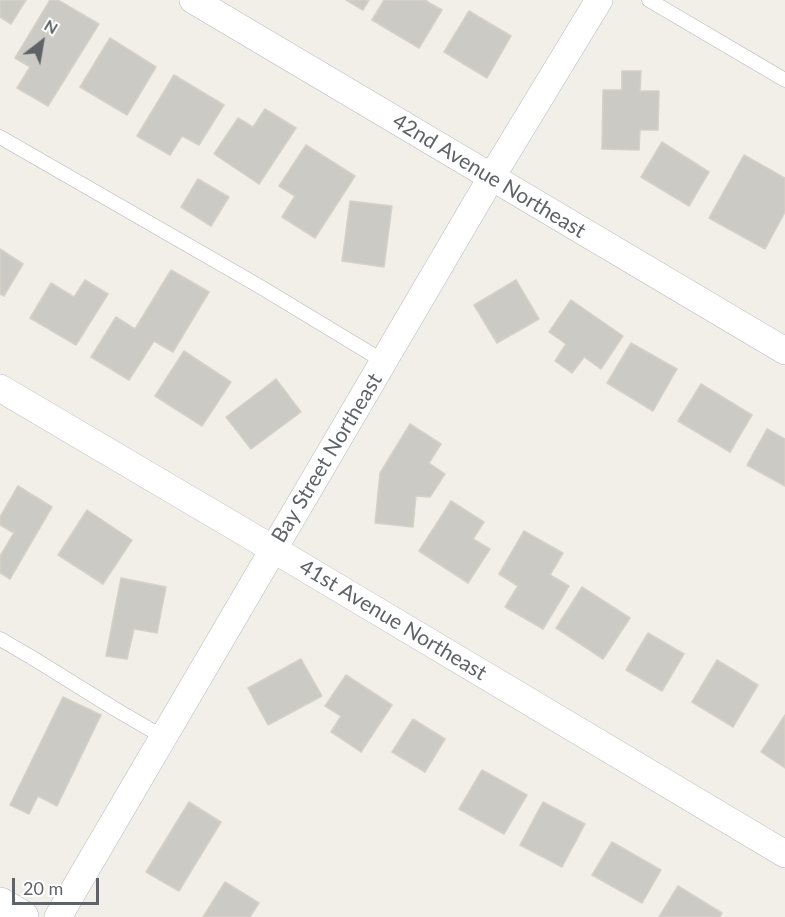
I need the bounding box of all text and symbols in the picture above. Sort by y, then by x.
north arrow [12,12,72,72]
text: N [41,15,62,37]
street label: 42nd Avenue Northeast [388,108,590,244]
street label: Bay Street Northeast [266,369,388,547]
street label: 41st Avenue Northeast [295,554,491,686]
scale bar [15,866,102,904]
text: 20 m [23,877,63,899]

